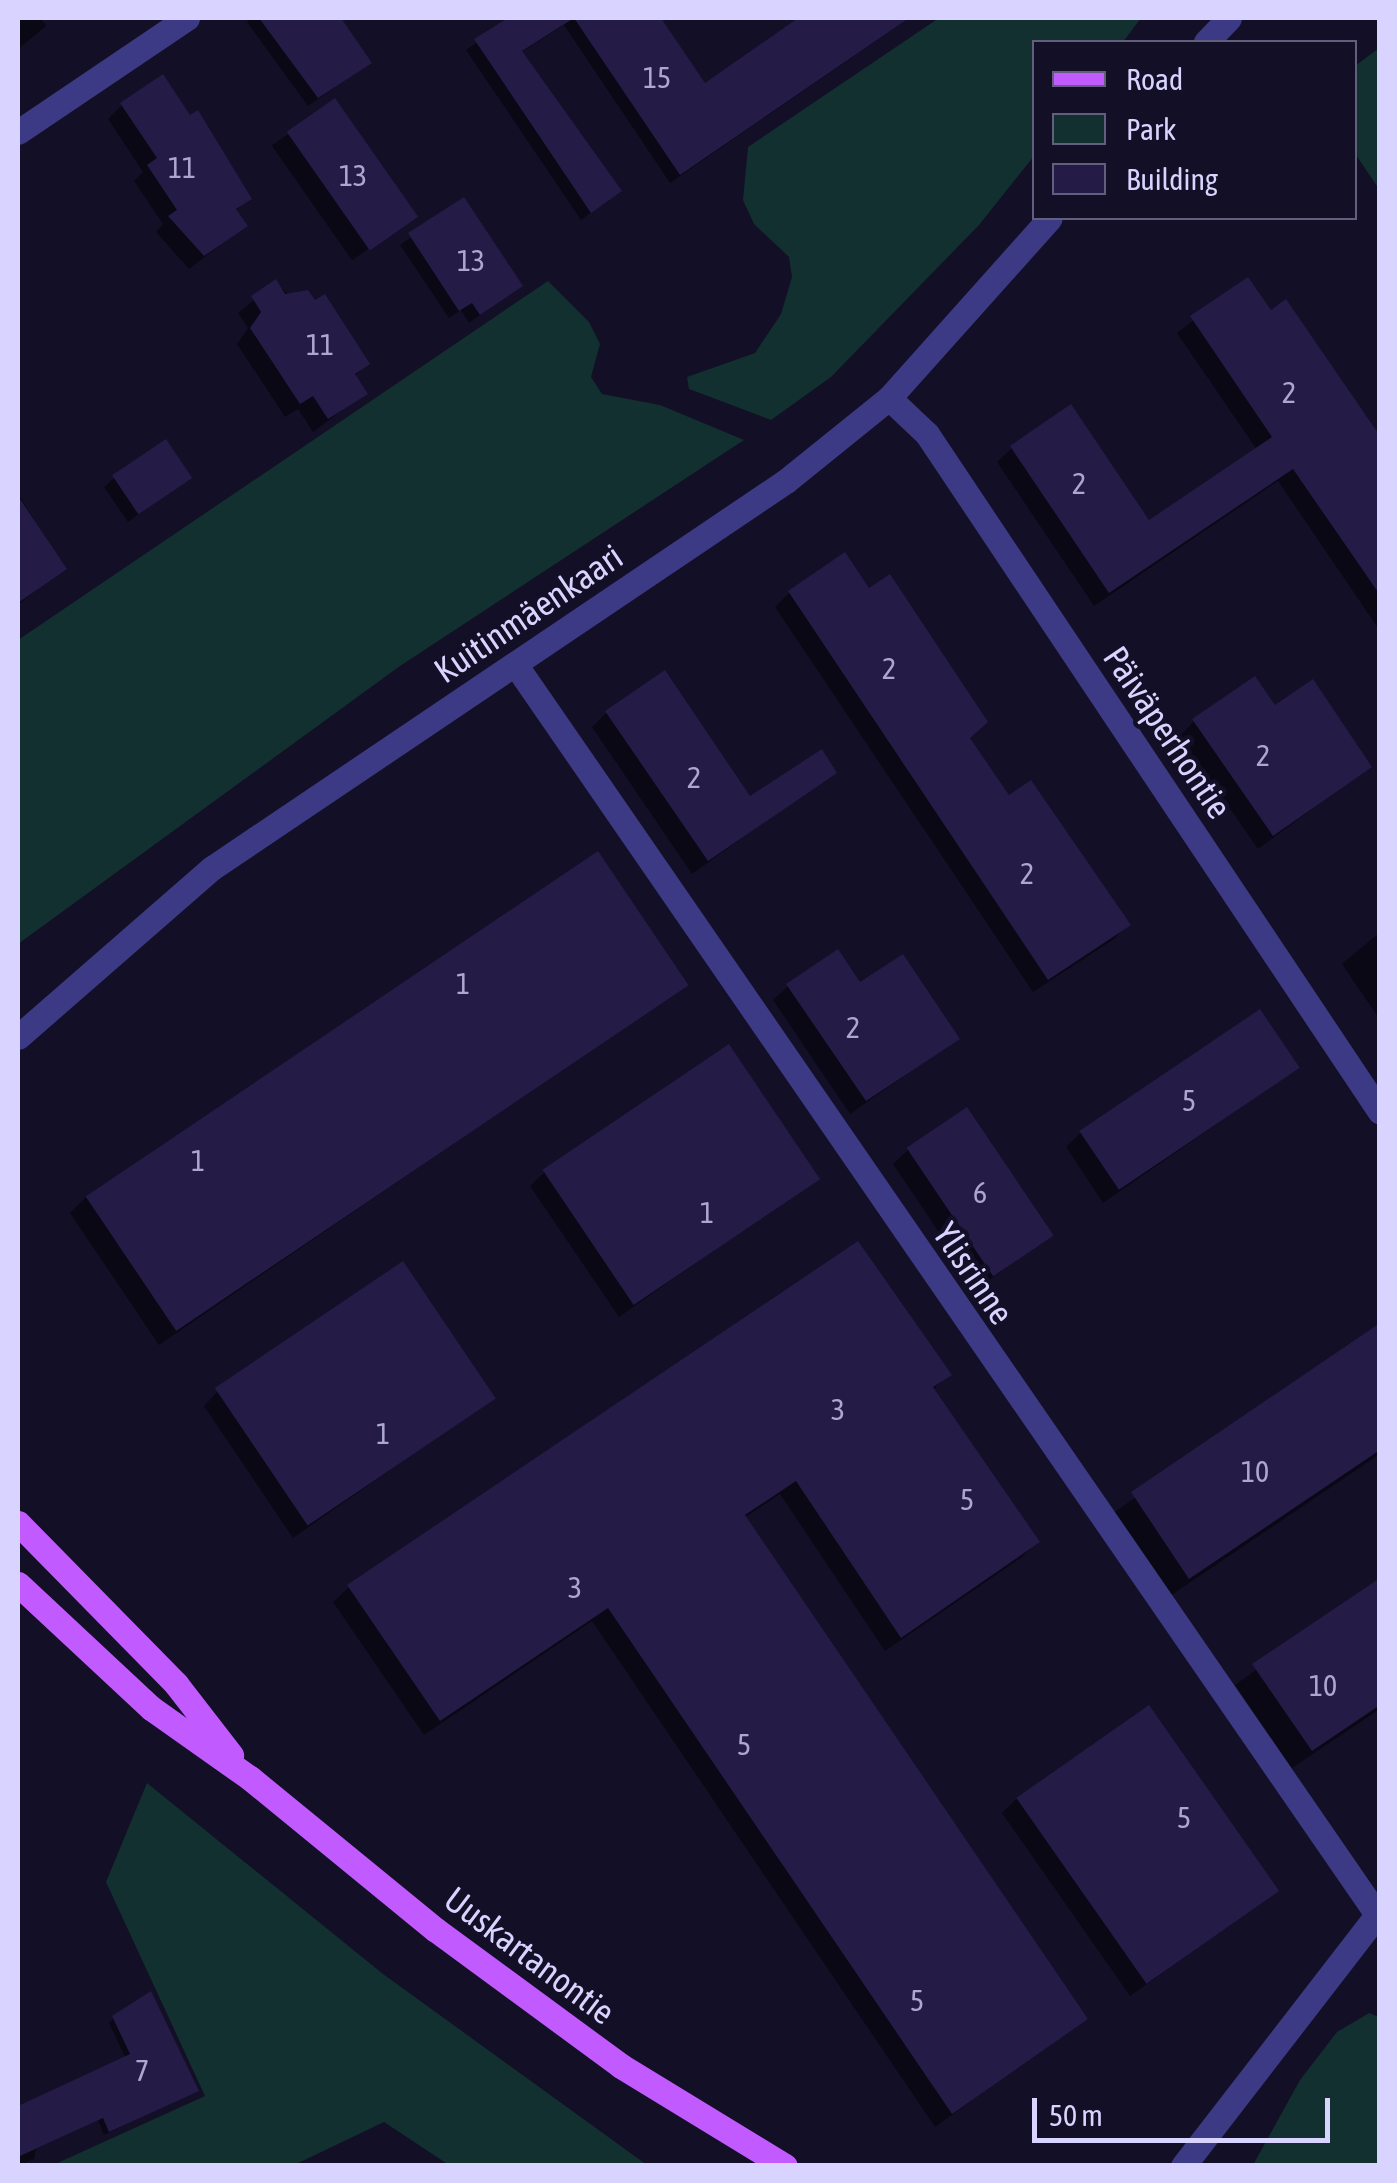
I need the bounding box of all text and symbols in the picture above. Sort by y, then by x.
legend [1032,40,1357,220]
house number: 15 [643,59,671,95]
text: Road [1126,62,1183,96]
text: Park [1126,112,1176,146]
house number: 11 [168,149,196,185]
house number: 13 [339,157,367,193]
text: Building [1126,162,1218,196]
house number: 13 [457,242,485,278]
house number: 11 [306,326,334,362]
house number: 2 [1282,374,1296,410]
house number: 2 [1072,465,1086,501]
street label: Kuitinmäenkaari [426,535,630,691]
street label: Päiväperhontie [1095,638,1241,826]
house number: 2 [882,650,896,686]
house number: 2 [1256,737,1270,773]
house number: 2 [687,759,701,795]
house number: 2 [1020,855,1034,891]
house number: 1 [456,965,470,1001]
house number: 2 [846,1009,860,1045]
house number: 5 [1182,1082,1196,1118]
house number: 1 [191,1142,205,1178]
house number: 6 [973,1174,987,1210]
house number: 1 [700,1194,714,1230]
street label: Ylisrinne [925,1214,1023,1332]
house number: 3 [831,1391,845,1427]
house number: 1 [376,1415,390,1451]
house number: 10 [1241,1453,1269,1489]
house number: 5 [960,1481,974,1517]
house number: 3 [568,1569,582,1605]
house number: 10 [1309,1667,1337,1703]
house number: 5 [737,1726,751,1762]
house number: 5 [1177,1799,1191,1835]
street label: Uuskartanontie [437,1877,623,2033]
house number: 5 [910,1982,924,2018]
house number: 7 [135,2052,149,2088]
scale bar [1037,2078,1334,2140]
text: 50 m [1049,2098,1103,2132]

